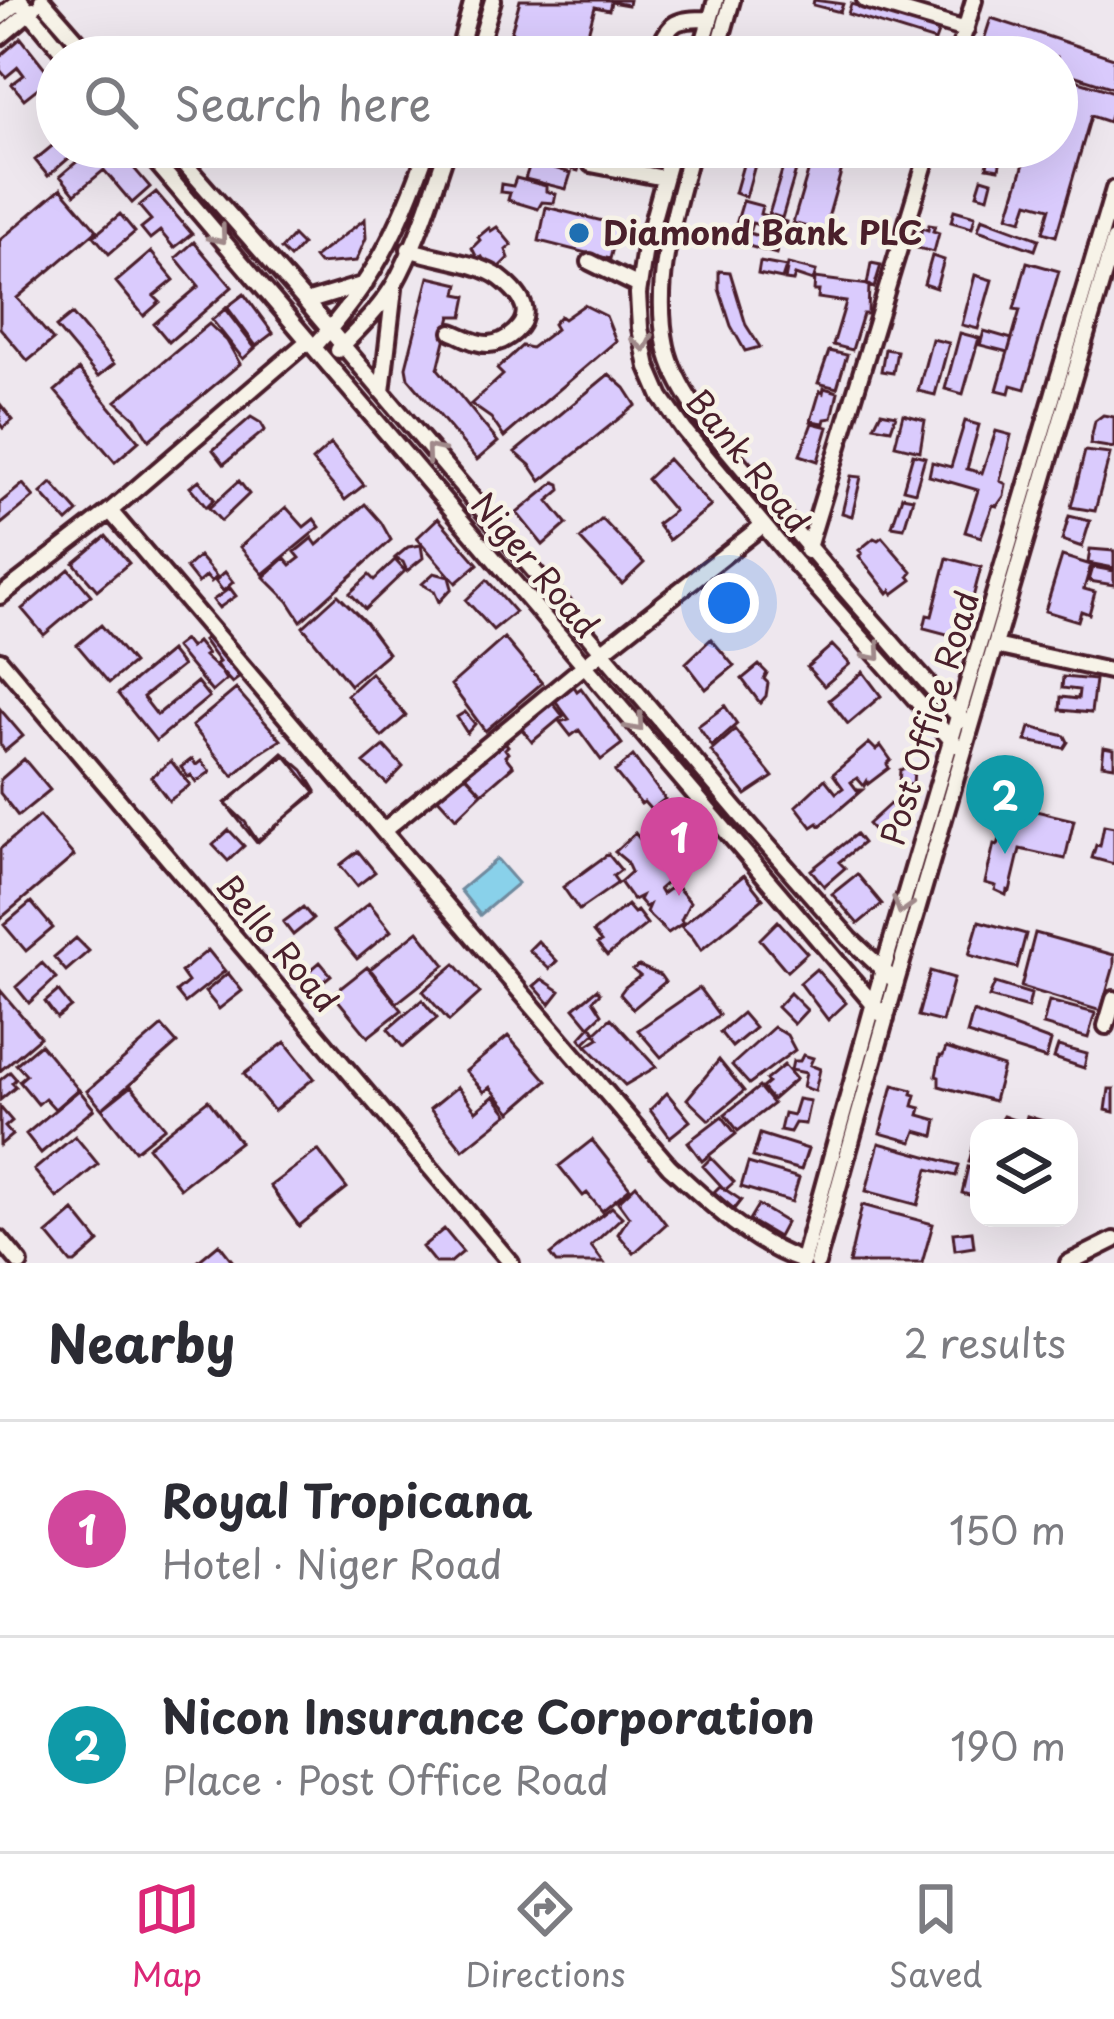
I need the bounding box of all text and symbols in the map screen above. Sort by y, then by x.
search box [36,36,1078,168]
text: Search here [174,68,431,136]
icon: search [78,69,144,135]
place label: Diamond Bank PLC [603,206,923,256]
marker: Diamond Bank PLC [566,220,592,246]
one-way arrow [205,222,227,244]
one-way arrow [629,333,655,353]
street label: Bank Road [676,377,823,543]
one-way arrow [425,444,447,466]
street label: Niger Road [461,480,612,647]
your location [699,573,759,633]
street label: Post Office Road [866,584,990,851]
one-way arrow [860,639,881,661]
one-way arrow [622,711,643,732]
pin: 2 [966,755,1044,854]
pin: 1 [640,797,718,896]
street label: Bello Road [205,861,352,1022]
one-way arrow [891,894,916,915]
map controls [970,1119,1078,1227]
button: layers [970,1119,1078,1227]
text: Nearby [48,1303,235,1380]
text: 2 results [904,1312,1066,1371]
text: Royal Tropicana [162,1465,533,1533]
text: 1 [78,1499,96,1558]
text: 150 m [949,1499,1066,1558]
text: Hotel · Niger Road [162,1533,503,1592]
text: Nicon Insurance Corporation [162,1681,815,1749]
text: 2 [73,1715,101,1774]
text: 190 m [950,1715,1066,1774]
text: Place · Post Office Road [162,1749,609,1808]
tab: Map [132,1876,202,1998]
tab: Directions [465,1876,626,1998]
tab: Saved [889,1876,982,1998]

